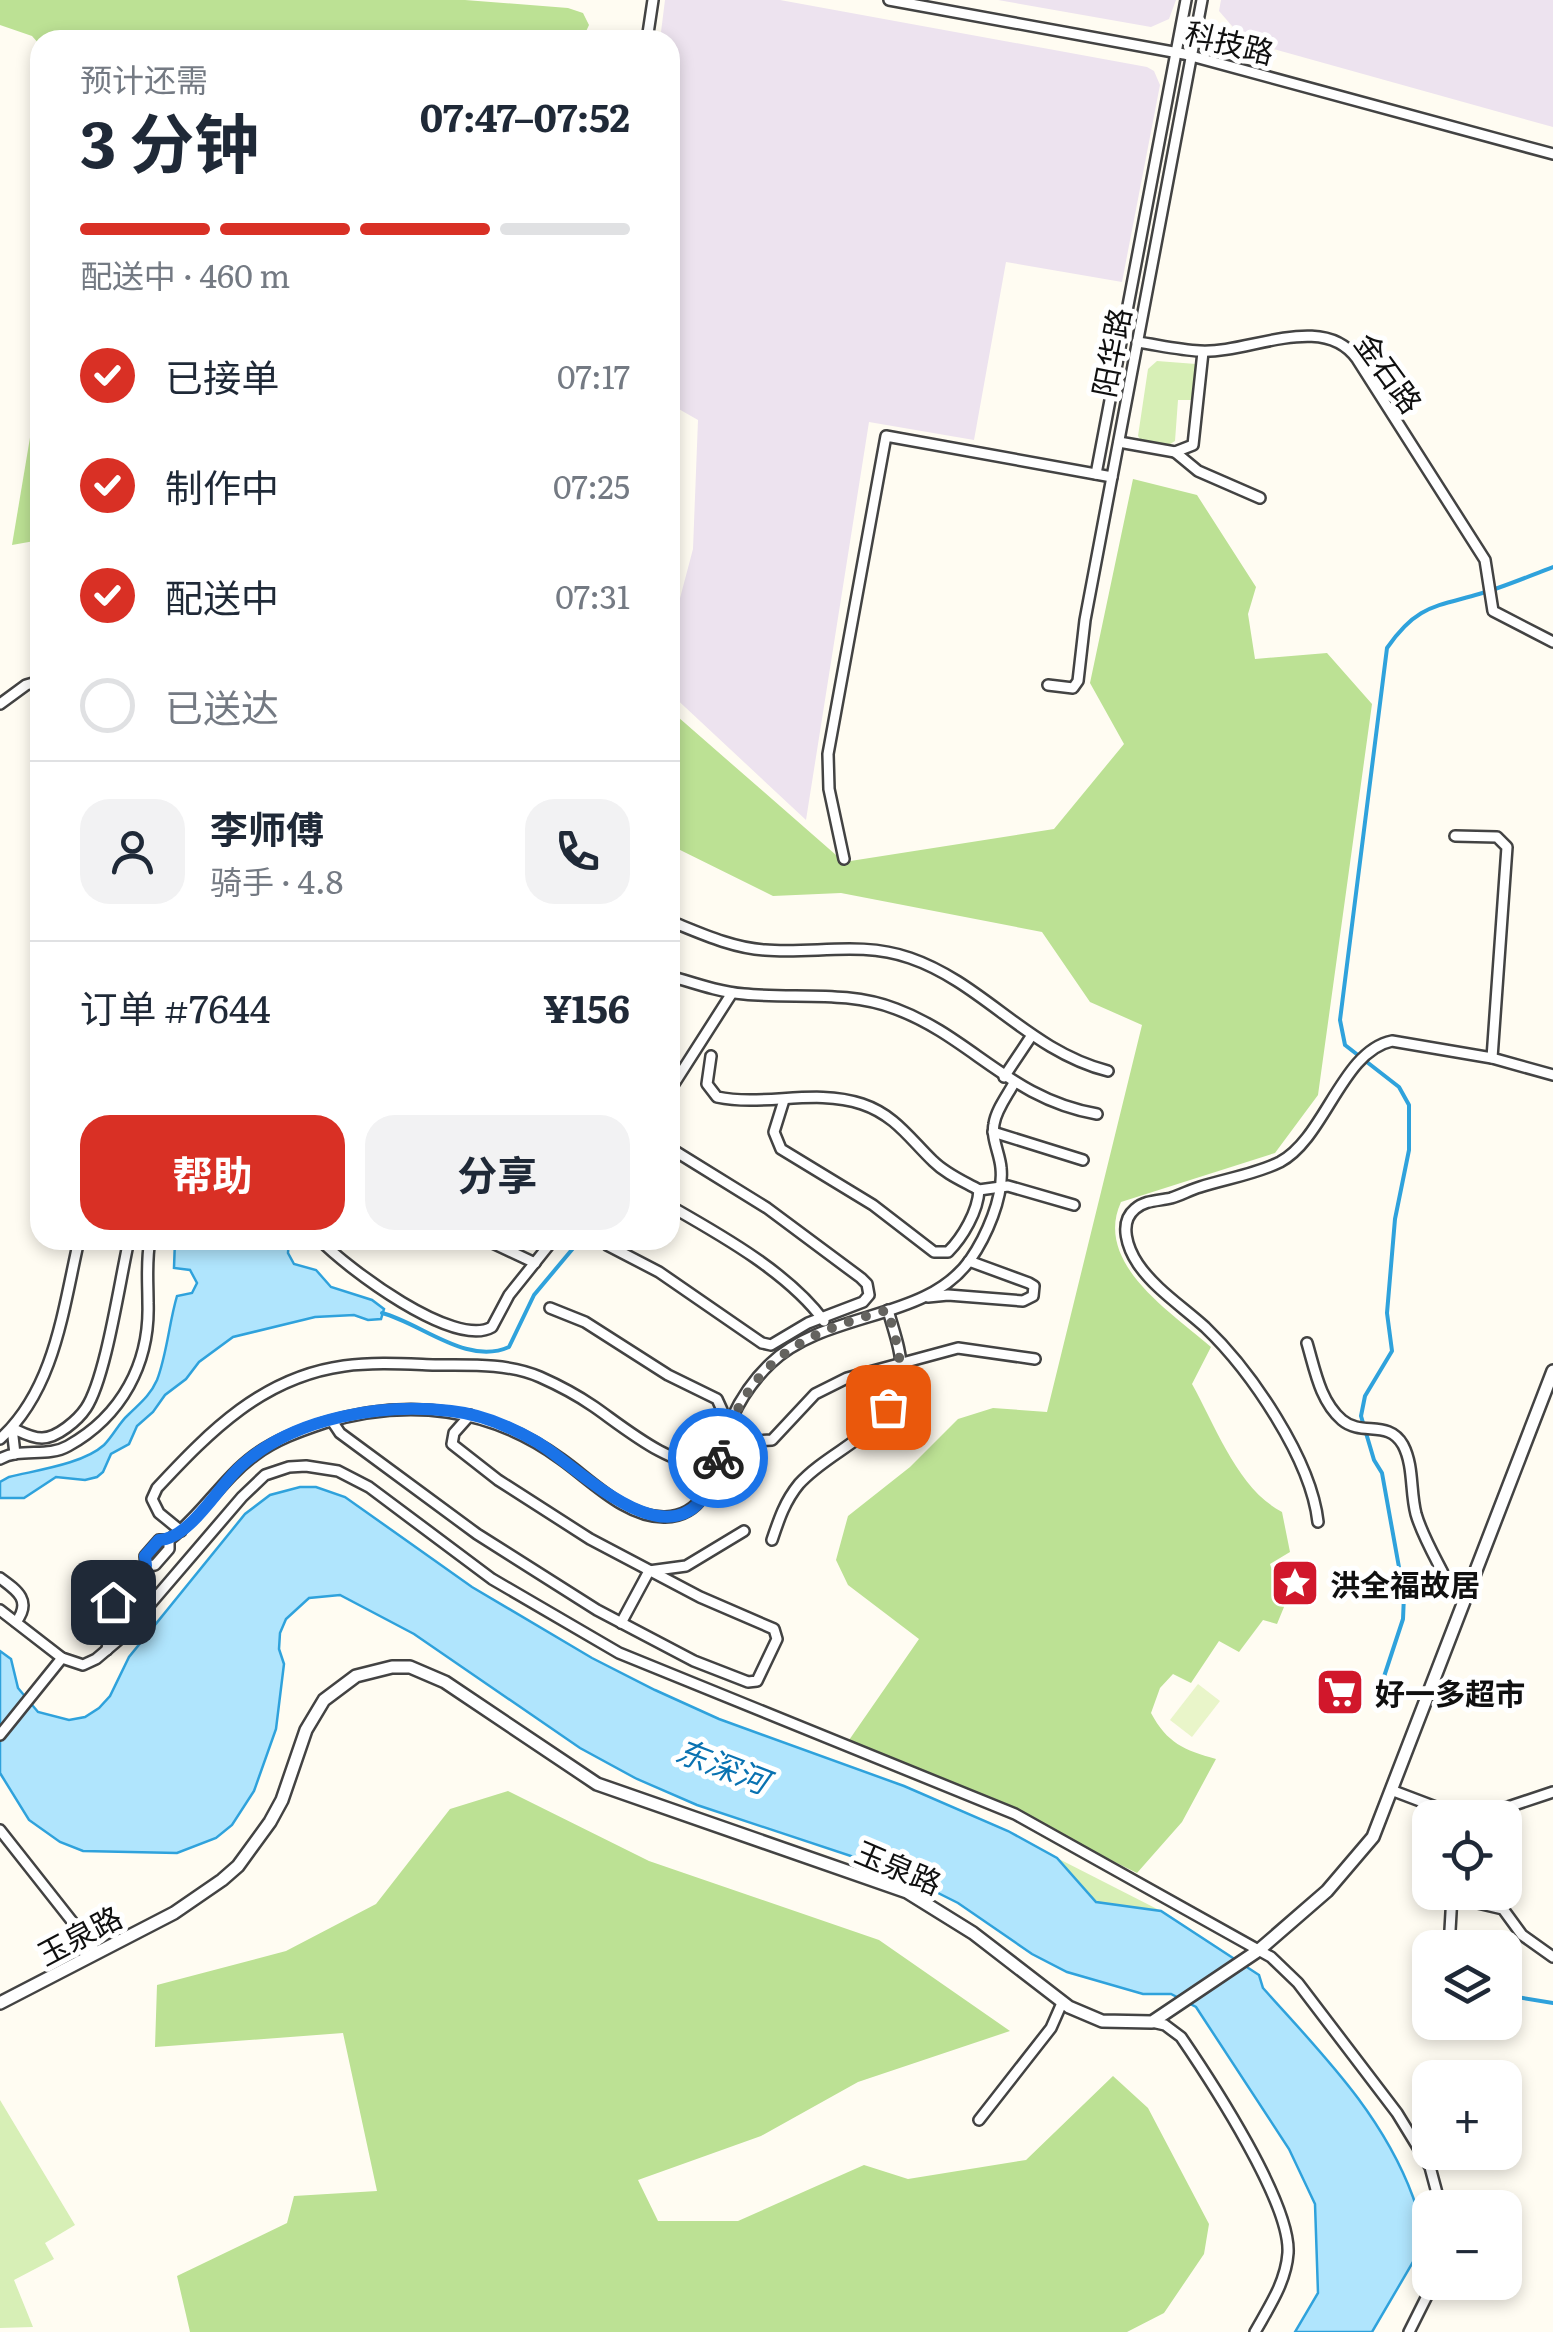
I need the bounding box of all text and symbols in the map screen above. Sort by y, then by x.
street label: 科技路 [1181,9,1279,73]
text: 预计还需 [80,54,208,102]
text: 07:47–07:52 [420,87,630,144]
text: 3 分钟 [80,91,259,188]
text: 配送中 · 460 m [80,250,290,298]
street label: 阳华路 [1080,304,1140,400]
street label: 金石路 [1346,323,1434,421]
text: 已接单 [165,347,279,404]
icon: check [80,348,135,403]
text: 07:17 [557,351,630,399]
text: 制作中 [165,457,279,514]
icon: check [80,458,135,513]
text: 07:25 [553,461,630,509]
text: 配送中 [165,567,279,624]
icon: check [80,568,135,623]
text: 07:31 [555,571,630,619]
text: 已送达 [165,677,279,734]
button: person [80,799,185,904]
text: 李师傅 [210,799,324,856]
button: phone [525,799,630,904]
text: 骑手 · 4.8 [210,856,343,904]
text: 订单 #7644 [80,978,271,1035]
text: ¥156 [543,978,630,1035]
button: 帮助 [80,1115,345,1230]
button: 分享 [365,1115,630,1230]
pin [846,1365,931,1450]
icon: bag [861,1380,916,1435]
courier [668,1408,768,1508]
icon: bike [691,1431,746,1486]
place icon: 洪全福故居 [1269,1557,1321,1609]
pin [71,1560,156,1645]
place label: 洪全福故居 [1330,1561,1480,1605]
icon: home [86,1575,141,1630]
supermarket icon: 好一多超市 [1314,1666,1366,1718]
place label: 好一多超市 [1375,1670,1525,1714]
water label: 东深河 [670,1724,782,1806]
map controls [1412,1800,1522,2300]
button: locate [1412,1800,1522,1910]
street label: 玉泉路 [849,1828,949,1904]
street label: 玉泉路 [29,1893,129,1975]
button: layers [1412,1930,1522,2040]
button: + [1412,2060,1522,2170]
button: − [1412,2190,1522,2300]

